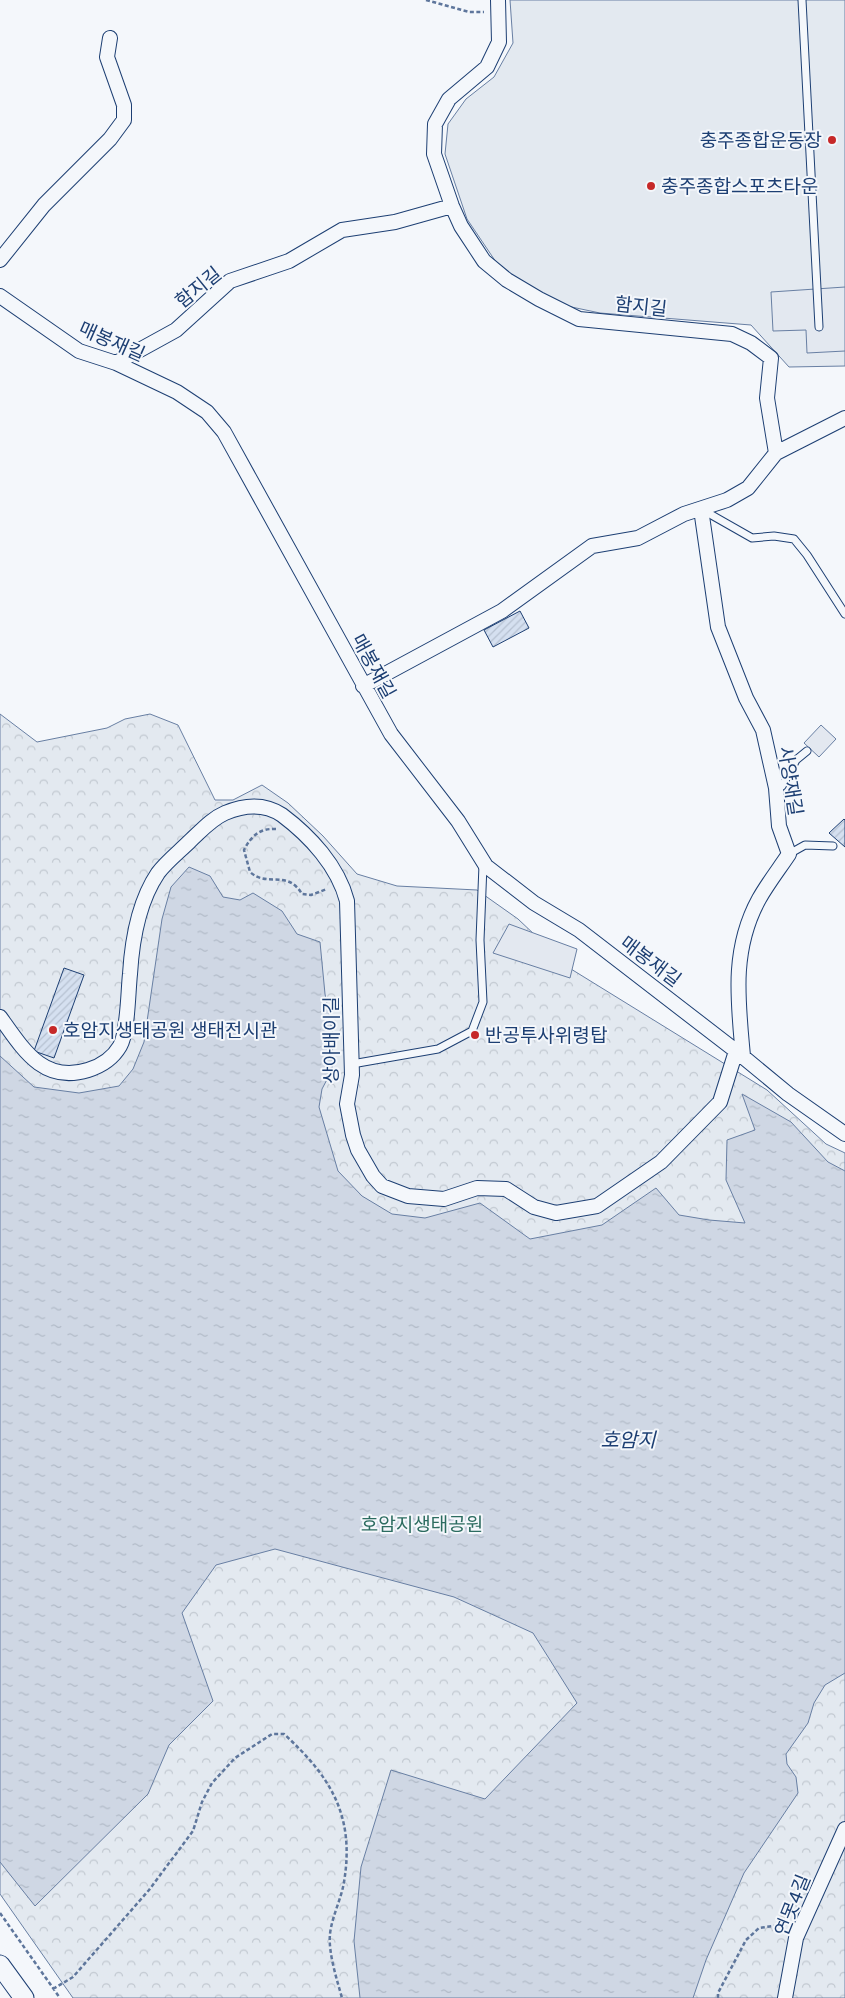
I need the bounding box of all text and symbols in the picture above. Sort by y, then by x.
place label: 충주종합운동장 [700,129,822,152]
marker: 충주종합운동장 [826,134,838,146]
place label: 충주종합스포츠타운 [661,175,818,198]
marker: 충주종합스포츠타운 [645,180,657,192]
street label: 함지길 [171,262,226,313]
street label: 함지길 [614,292,668,321]
street label: 매봉재길 [75,317,148,366]
street label: 매봉재길 [347,630,401,702]
street label: 사양재길 [774,745,807,817]
street label: 매봉재길 [616,931,686,992]
street label: 상아배이길 [320,996,343,1084]
place label: 호암지생태공원 생태전시관 [63,1019,277,1042]
marker: 호암지생태공원 생태전시관 [47,1024,59,1036]
place label: 반공투사위령탑 [485,1024,608,1047]
marker: 반공투사위령탑 [469,1029,481,1041]
water label: 호암지 [600,1428,657,1452]
park label: 호암지생태공원 [361,1513,483,1536]
street label: 연못4길 [770,1871,815,1939]

